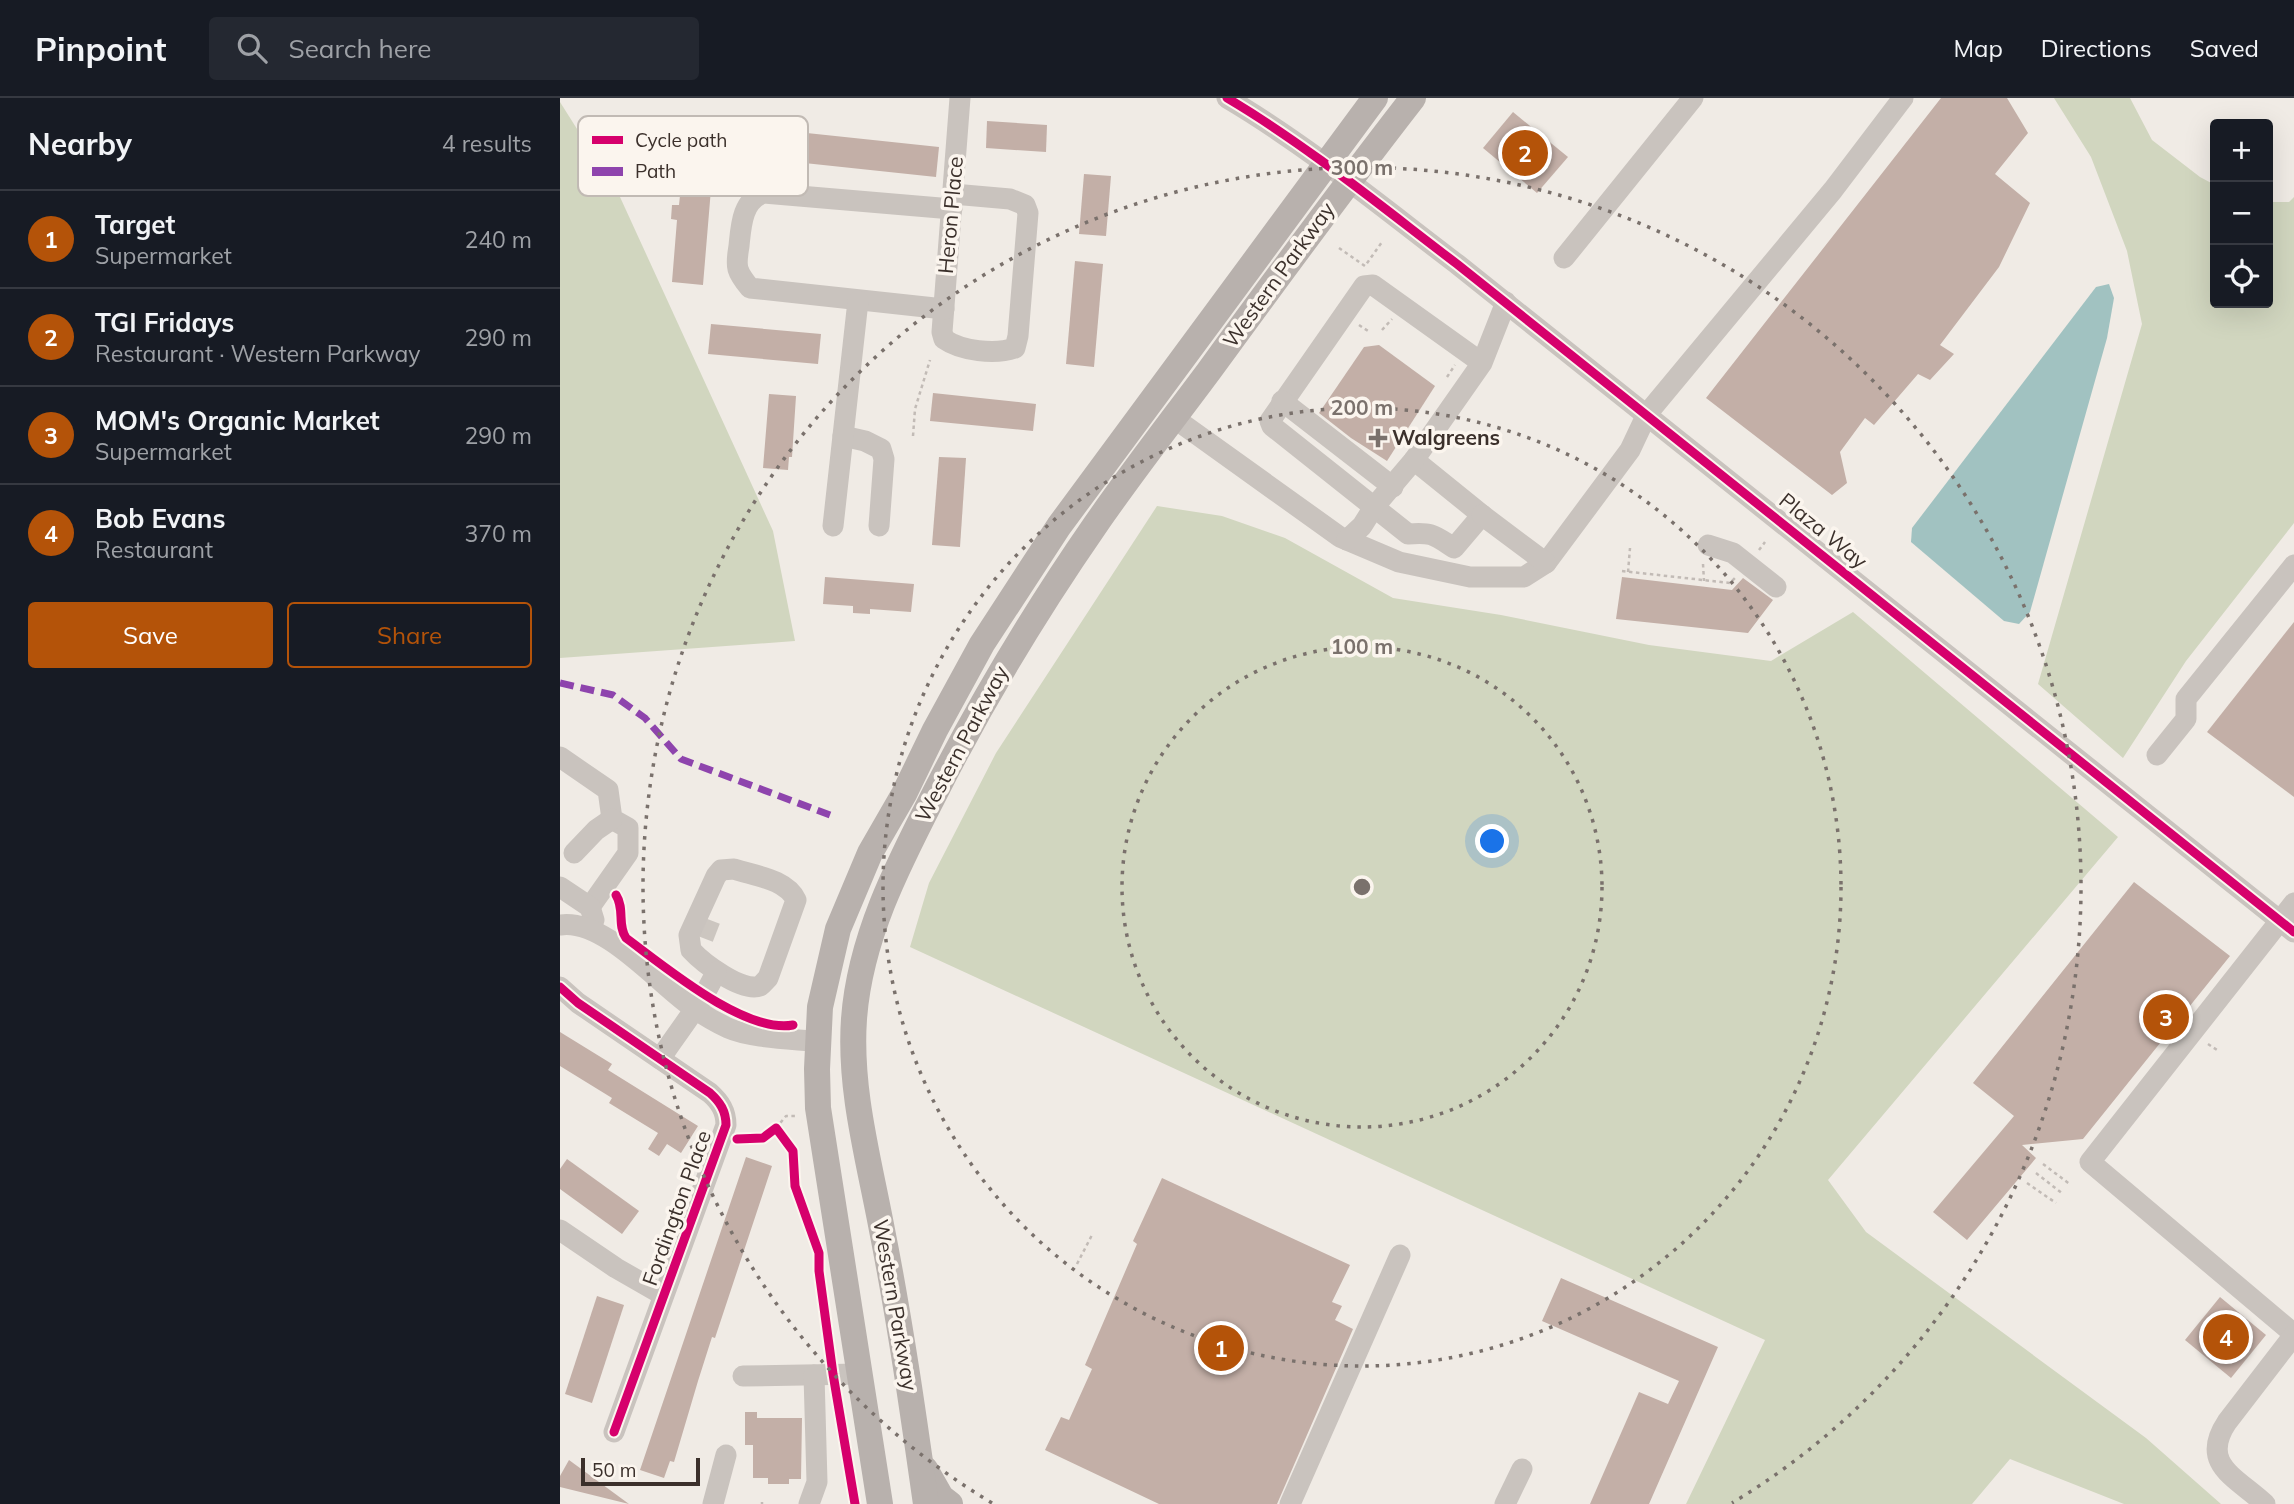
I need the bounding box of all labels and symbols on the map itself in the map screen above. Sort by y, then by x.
legend [578,116,808,196]
pin: 2 [1502,127,1548,179]
text: Cycle path [635,128,727,152]
text: 300 m [1331,154,1393,180]
street label: Heron Place [932,155,968,275]
text: Path [635,159,676,183]
street label: Western Parkway [1217,197,1340,352]
text: 200 m [1331,394,1393,420]
place label: Walgreens [1392,424,1500,450]
marker: Walgreens [1370,430,1386,446]
street label: Plaza Way [1774,487,1873,574]
text: 100 m [1331,633,1393,659]
street label: Western Parkway [909,661,1013,826]
your location [1475,824,1509,858]
centre of rings [1350,875,1374,899]
pin: 3 [2143,991,2189,1043]
street label: Fordington Place [636,1126,716,1289]
street label: Western Parkway [868,1217,924,1393]
pin: 4 [2203,1311,2249,1363]
pin: 1 [1198,1322,1244,1374]
scale bar [581,1455,700,1487]

